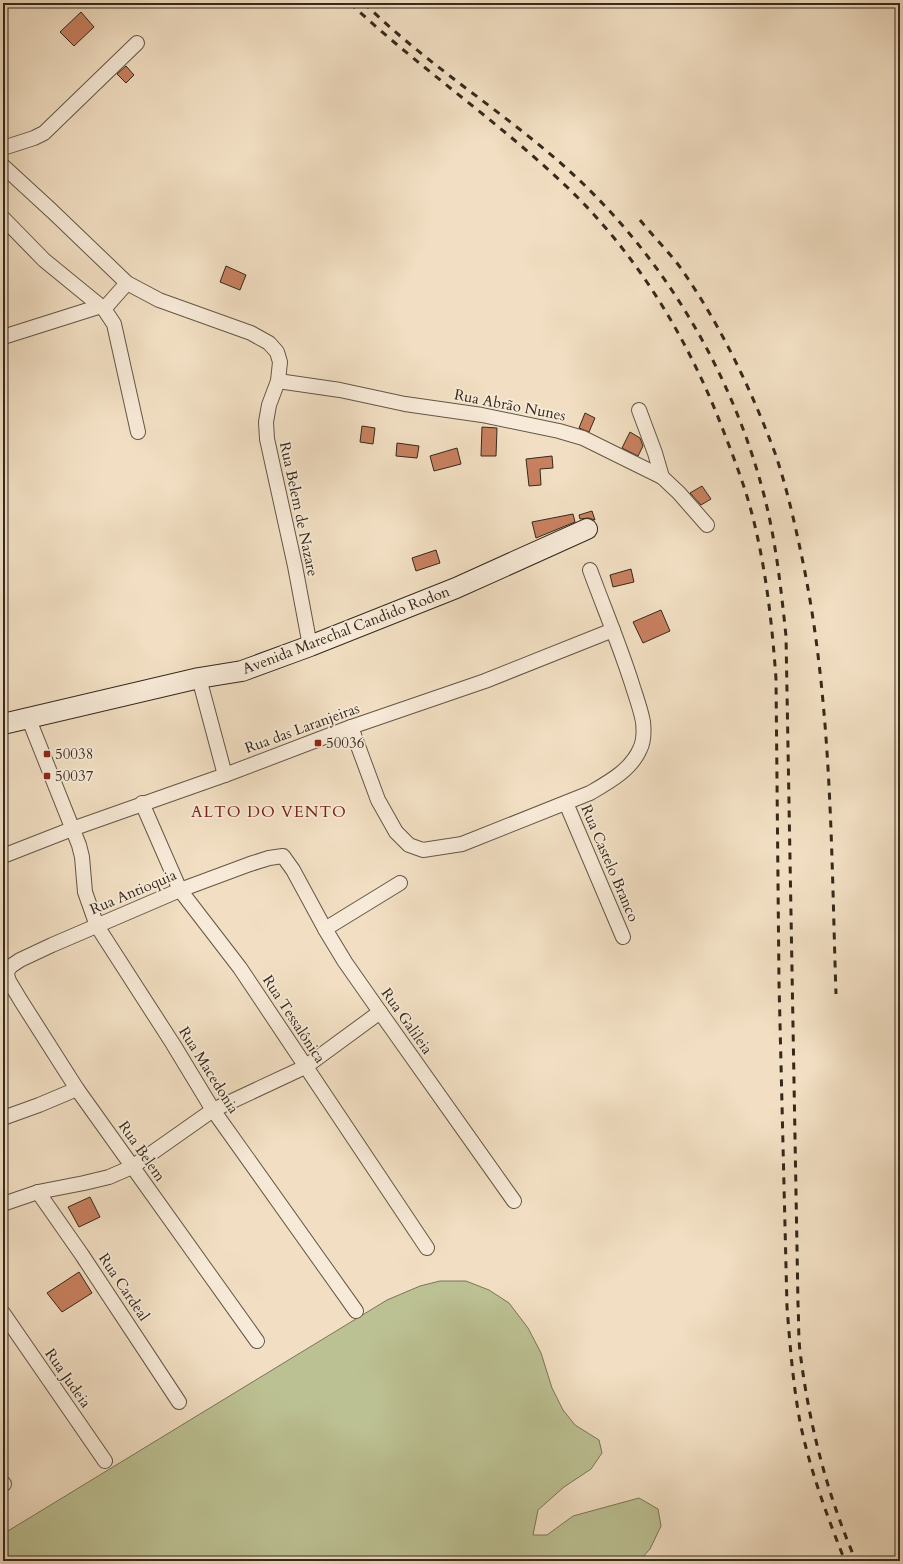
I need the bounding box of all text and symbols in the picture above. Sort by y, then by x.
street label: Rua Abrão Nunes [452,384,568,426]
street label: Rua Belem de Nazare [275,440,323,578]
street label: Avenida Marechal Candido Rodon [239,581,453,679]
street label: Rua das Laranjeiras [242,698,362,758]
place label: 50036 [326,733,365,753]
marker: 50036 [313,738,323,748]
place label: 50038 [55,744,93,764]
marker: 50038 [42,749,52,759]
place label: 50037 [55,766,94,786]
marker: 50037 [42,771,52,781]
district label: ALTO DO VENTO [191,801,347,823]
street label: Rua Castelo Branco [576,801,644,925]
street label: Rua Antioquia [87,865,180,919]
street label: Rua Tessalônica [258,971,330,1067]
street label: Rua Galileia [377,984,438,1059]
street label: Rua Macedonia [174,1023,244,1118]
street label: Rua Belem [114,1117,170,1185]
street label: Rua Cardeal [94,1249,154,1325]
street label: Rua Judeia [40,1344,96,1412]

